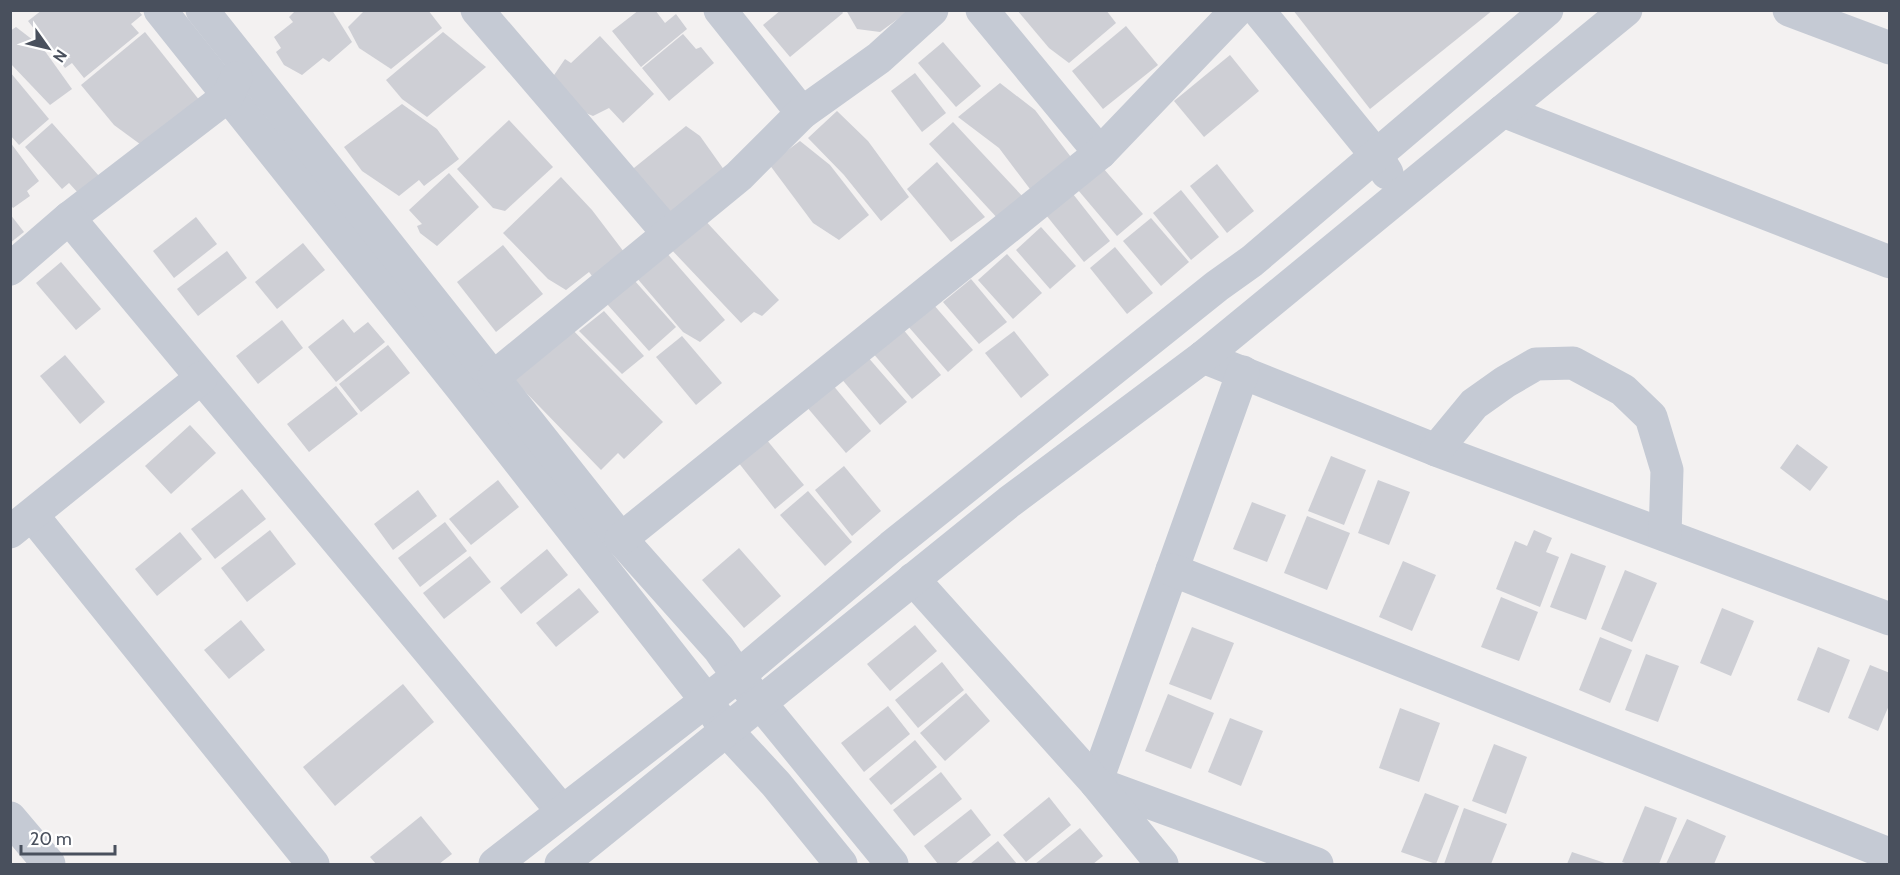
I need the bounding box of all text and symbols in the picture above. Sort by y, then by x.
north arrow [18,18,78,78]
text: N [49,46,71,66]
scale bar [21,818,116,856]
text: 20 m [30,828,72,850]

